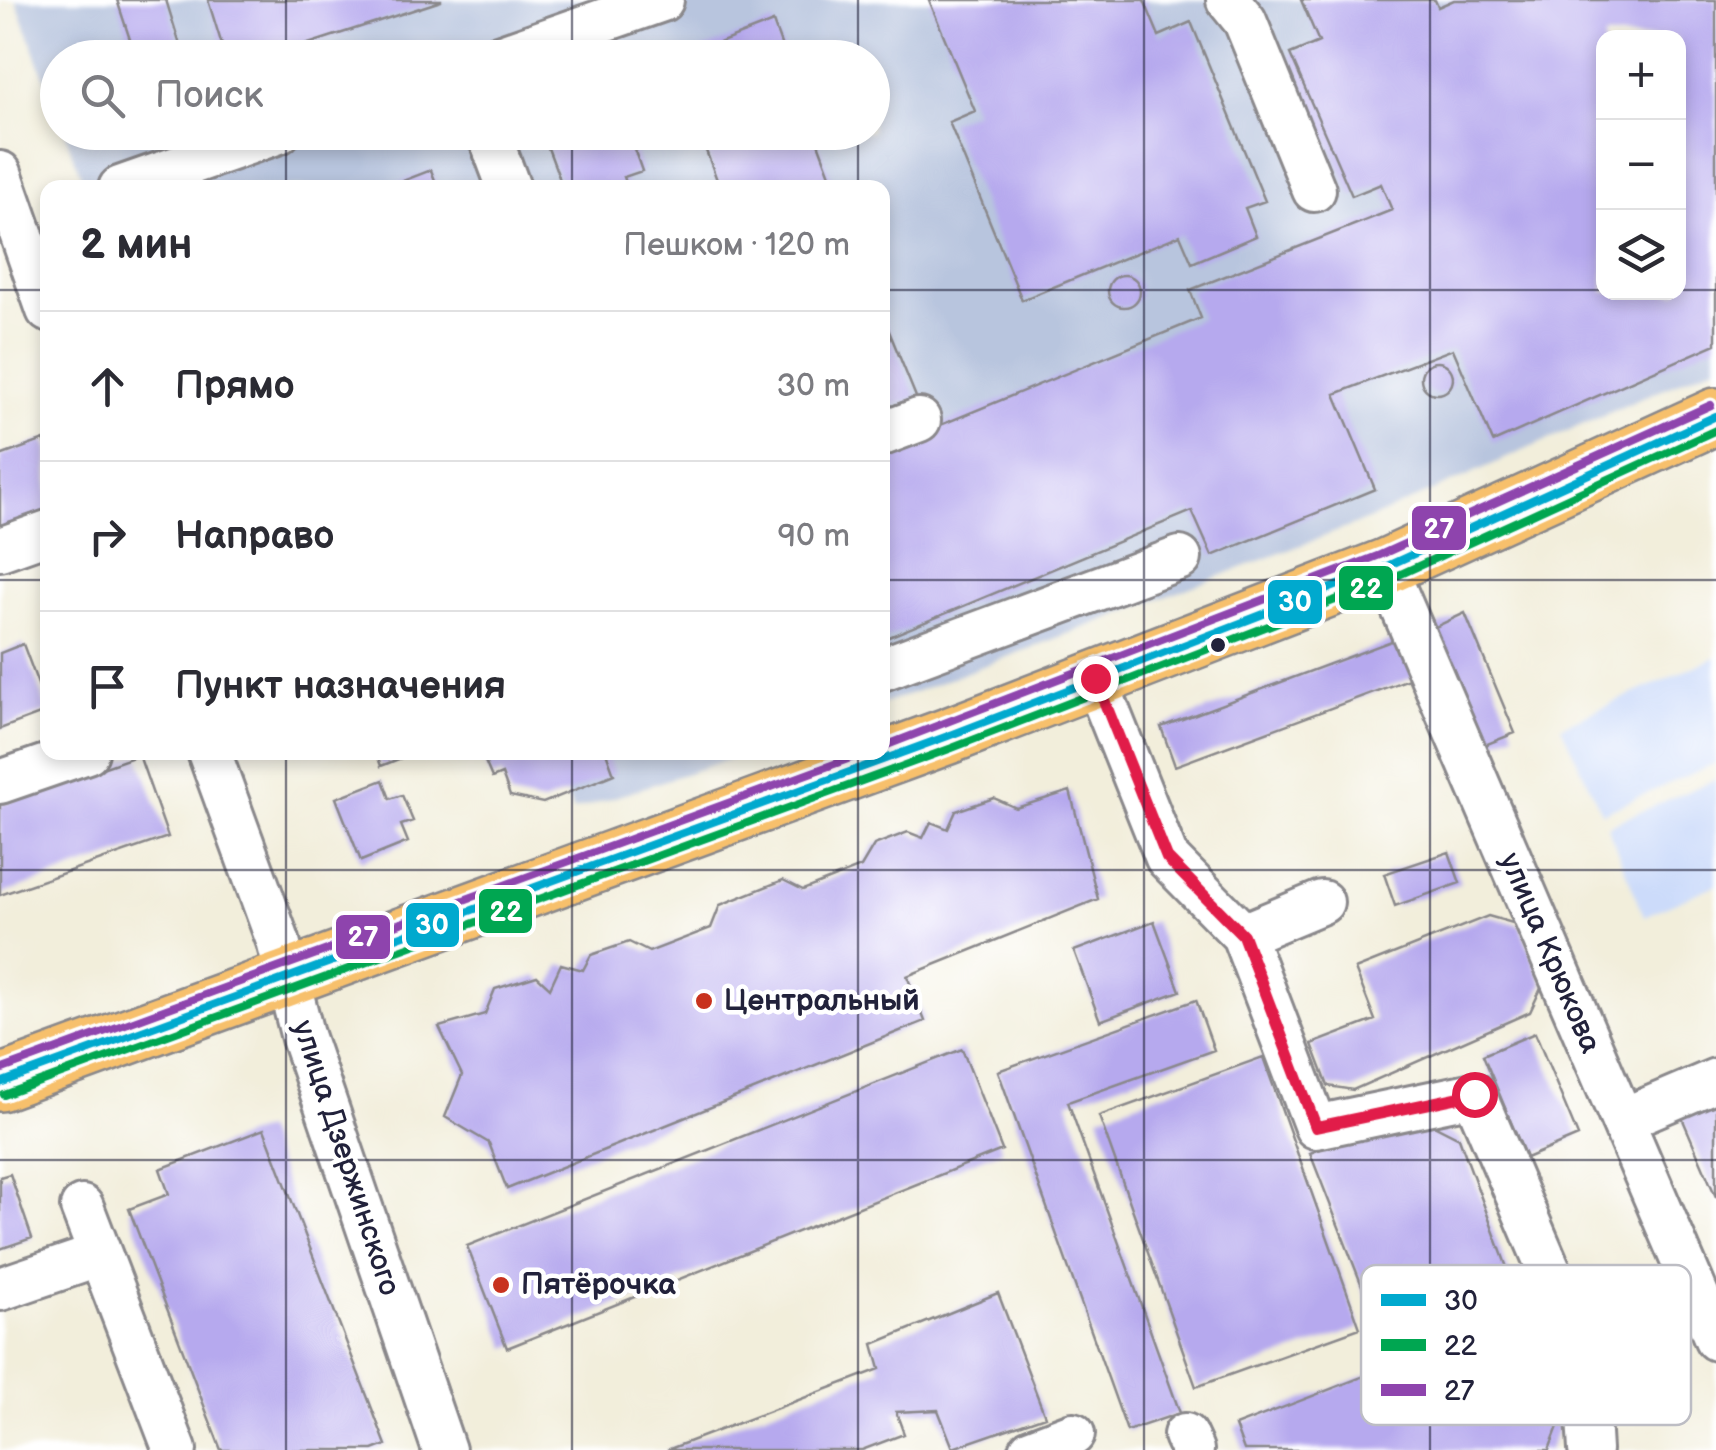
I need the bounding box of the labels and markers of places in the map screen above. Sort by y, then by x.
unlabelled marker [1208,635,1228,655]
place label: Центральный [724,983,920,1019]
marker: Центральный [693,990,715,1012]
place label: Пятёрочка [521,1267,676,1303]
marker: Пятёрочка [490,1274,512,1296]

